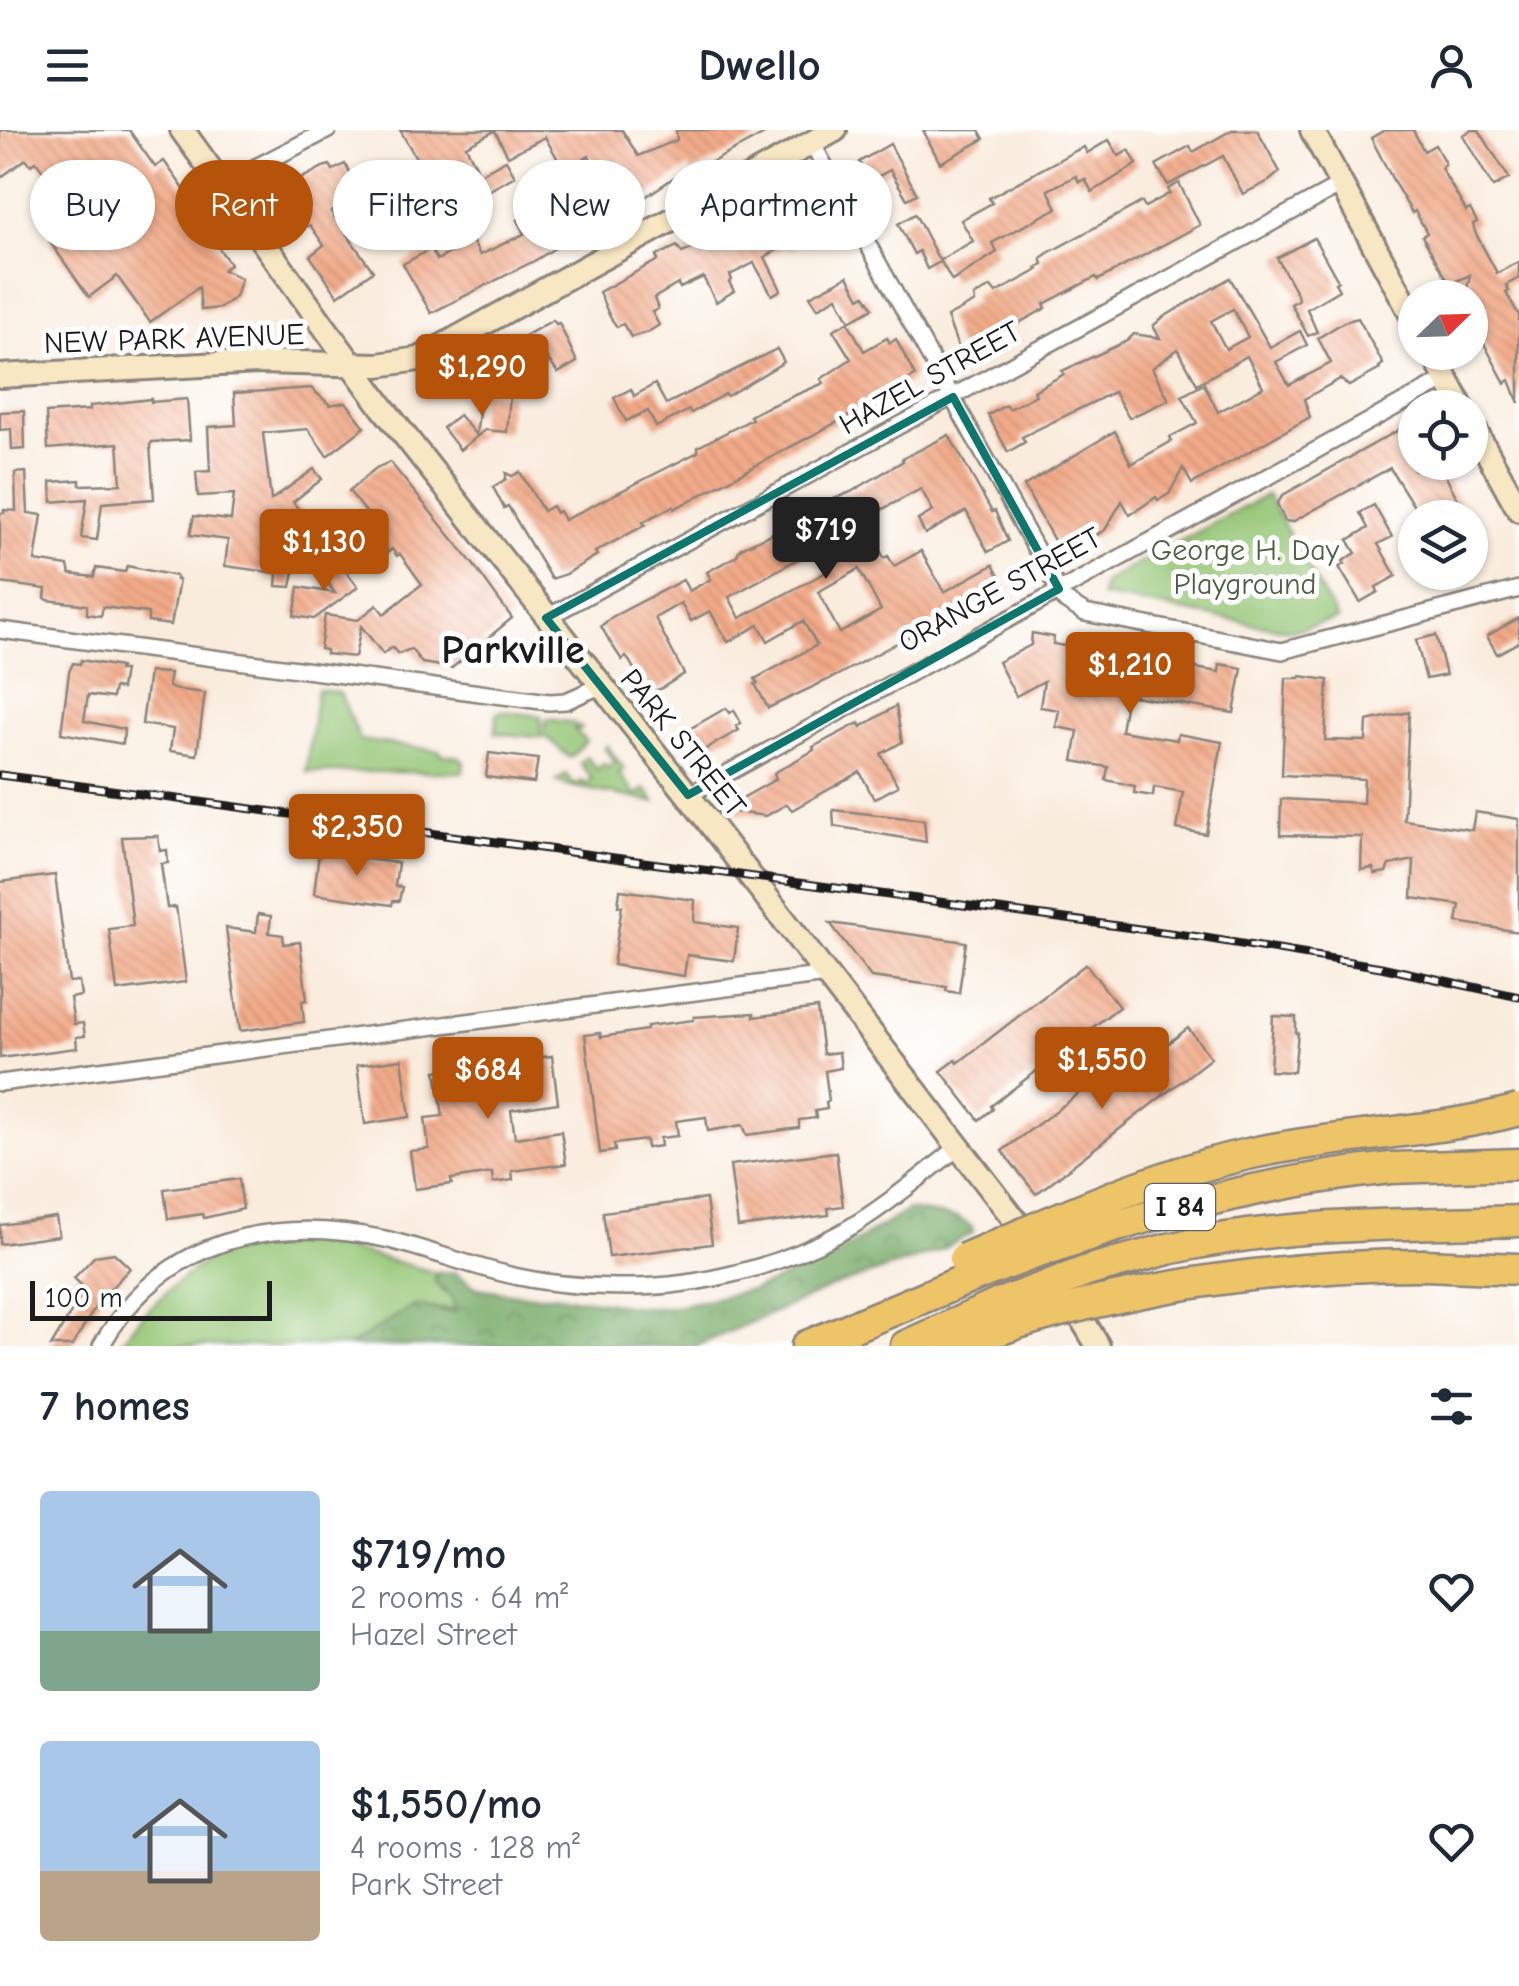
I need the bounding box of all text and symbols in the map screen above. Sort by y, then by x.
icon: menu [40,38,95,93]
icon: person [1424,38,1479,93]
text: Dwello [698,39,821,91]
chip: Buy [30,160,155,250]
chip: Rent [175,160,313,250]
chip: Filters [333,160,493,250]
chip: New [513,160,645,250]
chip: Apartment [665,160,892,250]
north arrow [1398,280,1488,370]
map controls [1398,280,1488,590]
street label: HAZEL STREET [833,314,1027,442]
street label: NEW PARK AVENUE [43,317,305,361]
pin: $1,290 [401,334,563,419]
text: $1,290 [438,348,526,385]
button: locate [1398,390,1488,480]
pin: $719 [767,497,885,582]
button: layers [1398,500,1488,590]
pin: $1,130 [243,509,405,594]
text: $719 [795,511,857,548]
street label: ORANGE STREET [893,520,1108,660]
text: $1,130 [282,523,366,560]
park label: George H. Day Playground [1151,533,1340,602]
district label: Parkville [441,627,585,673]
pin: $1,210 [1049,632,1211,717]
text: $1,210 [1088,646,1172,683]
street label: PARK STREET [613,662,753,824]
pin: $2,350 [276,794,438,879]
text: $2,350 [311,808,403,845]
pin: $1,550 [1021,1027,1183,1112]
pin: $684 [429,1037,547,1122]
text: $1,550 [1057,1041,1147,1078]
text: $684 [454,1051,522,1088]
road number: I 84 [1145,1184,1215,1230]
scale bar [30,1276,272,1320]
text: 100 m [45,1282,123,1314]
icon: filters [1424,1379,1479,1434]
text: 7 homes [40,1382,190,1431]
text: $719/mo [350,1530,506,1579]
icon: home [120,1531,240,1651]
icon: heart [1424,1564,1479,1619]
text: 2 rooms · 64 m² [350,1579,568,1616]
text: Hazel Street [350,1616,517,1653]
text: $1,550/mo [350,1780,542,1829]
icon: home [120,1781,240,1901]
icon: heart [1424,1814,1479,1869]
text: 4 rooms · 128 m² [350,1829,580,1866]
text: Park Street [350,1866,502,1903]

